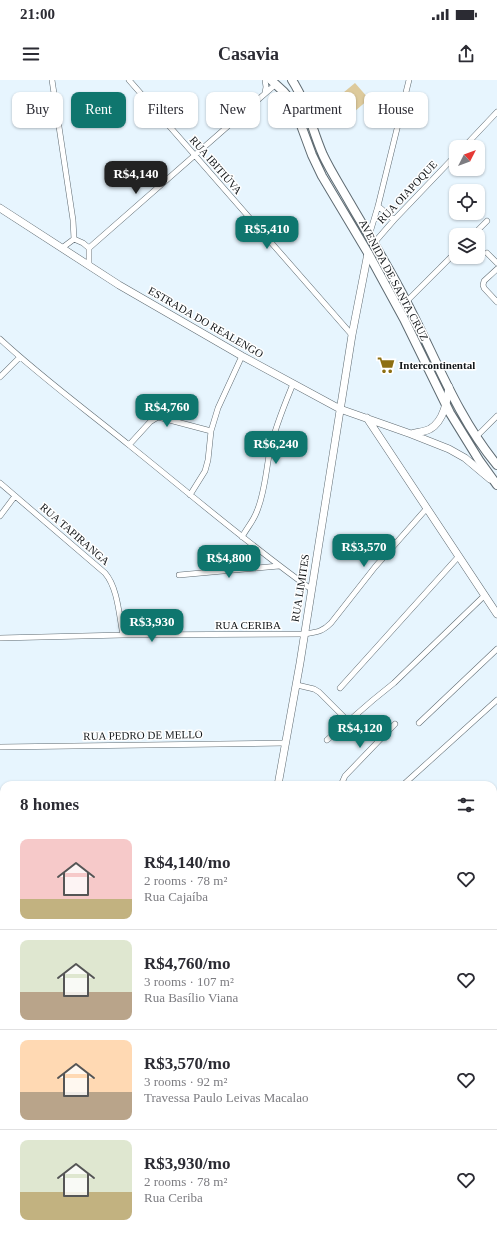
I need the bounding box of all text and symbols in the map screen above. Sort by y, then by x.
text: 21:00 [20,6,55,22]
icon: menu [20,43,42,65]
icon: share [455,43,477,65]
text: Casavia [218,44,279,64]
chip: Buy [12,92,63,128]
chip: Rent [71,92,126,128]
chip: Filters [134,92,198,128]
chip: New [206,92,260,128]
chip: Apartment [268,92,356,128]
chip: House [364,92,428,128]
street label: RUA IBITIÚVA [188,134,244,196]
north arrow [449,140,485,176]
map controls [449,140,485,264]
street label: RUA OIAPOQUE [375,158,439,226]
pin: R$4,140 [99,161,173,195]
text: R$4,140 [113,166,159,181]
button: locate [449,184,485,220]
pin: R$5,410 [230,216,304,250]
street label: AVENIDA DE SANTA CRUZ [357,217,431,343]
text: R$5,410 [244,221,290,236]
button: layers [449,228,485,264]
street label: ESTRADA DO REALENGO [146,284,266,360]
supermarket icon: Intercontinental [376,355,396,375]
place label: Intercontinental [399,359,475,371]
pin: R$4,760 [130,394,204,428]
text: R$4,760 [144,399,190,414]
pin: R$6,240 [239,431,313,465]
text: R$6,240 [253,436,299,451]
street label: RUA TAPIRANGA [38,501,112,567]
pin: R$3,570 [327,534,401,568]
text: R$3,570 [341,539,387,554]
pin: R$4,800 [192,545,266,579]
text: R$4,800 [206,550,252,565]
street label: RUA LIMITES [289,553,311,623]
pin: R$3,930 [115,609,189,643]
text: R$3,930 [129,614,175,629]
street label: RUA CERIBA [215,619,281,631]
pin: R$4,120 [323,715,397,749]
text: R$4,120 [337,720,383,735]
street label: RUA PEDRO DE MELLO [83,728,203,742]
icon: filters [455,794,477,816]
text: 8 homes [20,795,79,814]
text: R$4,140/mo [144,853,230,872]
icon: home [52,855,100,903]
icon: heart [455,868,477,890]
text: 2 rooms · 78 m² [144,873,227,888]
text: Rua Cajaíba [144,889,208,904]
text: R$4,760/mo [144,954,230,973]
icon: home [52,956,100,1004]
icon: heart [455,969,477,991]
text: 3 rooms · 107 m² [144,974,234,989]
text: Rua Basílio Viana [144,990,238,1005]
text: R$3,570/mo [144,1054,230,1073]
icon: home [52,1056,100,1104]
icon: heart [455,1069,477,1091]
text: 3 rooms · 92 m² [144,1074,227,1089]
text: Travessa Paulo Leivas Macalao [144,1090,309,1105]
text: R$3,930/mo [144,1154,230,1173]
icon: home [52,1156,100,1204]
icon: heart [455,1169,477,1191]
text: 2 rooms · 78 m² [144,1174,227,1189]
text: Rua Ceriba [144,1190,203,1205]

